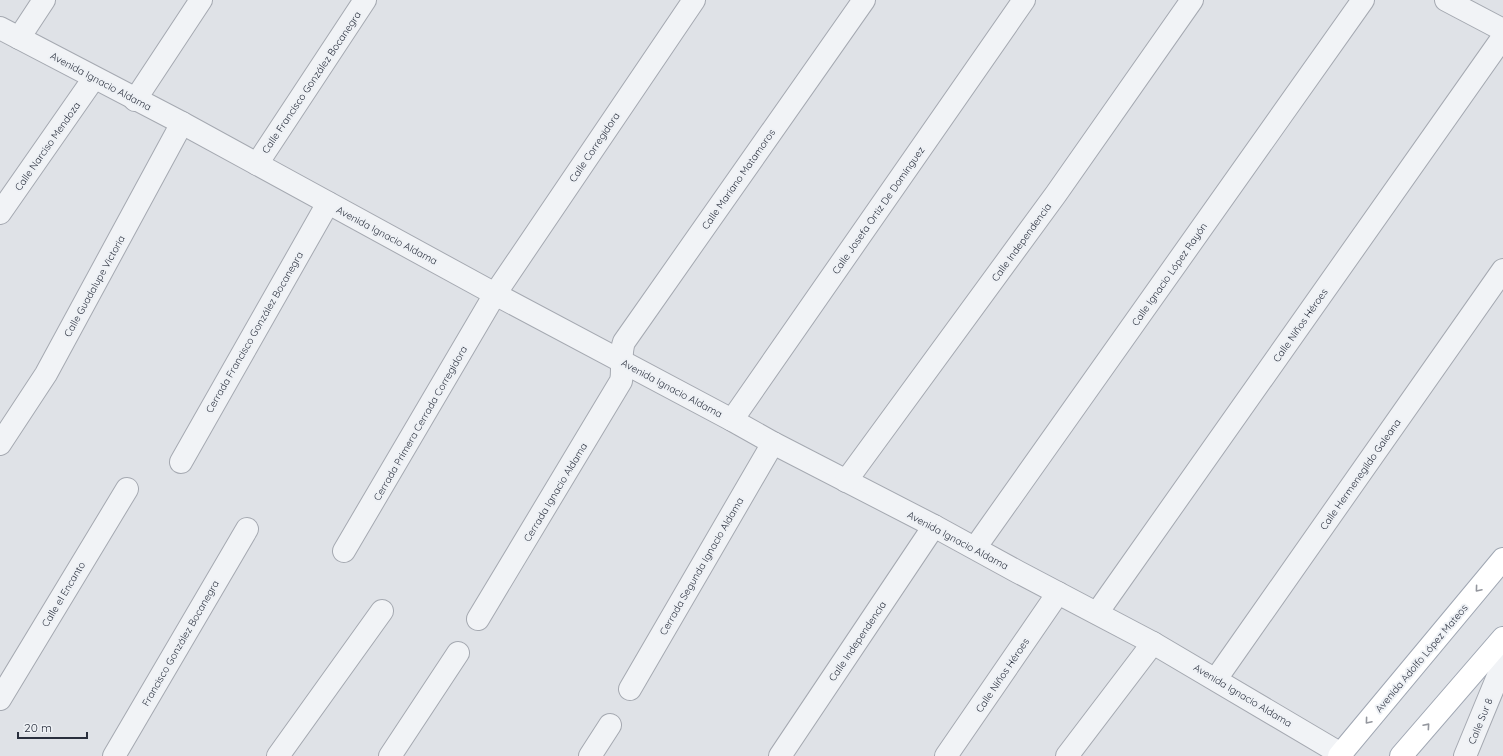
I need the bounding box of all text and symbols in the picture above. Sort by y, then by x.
street label: Calle Francisco González Bocanegra [259,9,364,156]
street label: Avenida Ignacio Aldama [48,49,153,114]
street label: Calle Narciso Mendoza [12,99,83,193]
street label: Calle Corregidora [566,110,623,185]
street label: Calle Mariano Matamoros [699,126,778,232]
street label: Calle Josefa Ortiz De Domínguez [829,144,928,277]
street label: Calle Independencia [989,201,1054,284]
street label: Avenida Ignacio Aldama [334,203,439,268]
street label: Calle Ignacio López Rayón [1129,220,1210,328]
street label: Calle Guadalupe Victoria [61,233,128,339]
street label: Cerrada Francisco González Bocanegra [203,249,306,415]
street label: Calle Niños Héroes [1270,286,1331,365]
street label: Cerrada Primera Cerrada Corregidora [371,344,470,503]
street label: Avenida Ignacio Aldama [619,356,724,421]
street label: Calle Hermenegildo Galeana [1317,416,1404,532]
street label: Cerrada Ignacio Aldama [521,440,590,544]
street label: Cerrada Segunda Ignacio Aldama [657,495,746,637]
street label: Avenida Ignacio Aldama [905,508,1010,573]
street label: Calle el Encanto [39,559,88,629]
street label: Francisco González Bocanegra [139,578,222,709]
one-way arrow [1476,585,1483,592]
street label: Calle Independencia [826,599,889,684]
street label: Avenida Adolfo López Mateos [1372,601,1471,715]
street label: Calle Niños Héroes [973,635,1032,715]
street label: Avenida Ignacio Aldama [1191,661,1294,730]
street label: Calle Sur 8 [1465,696,1496,746]
scale bar [18,714,87,740]
one-way arrow [1366,717,1373,724]
text: 20 m [24,720,52,735]
one-way arrow [1422,724,1429,731]

